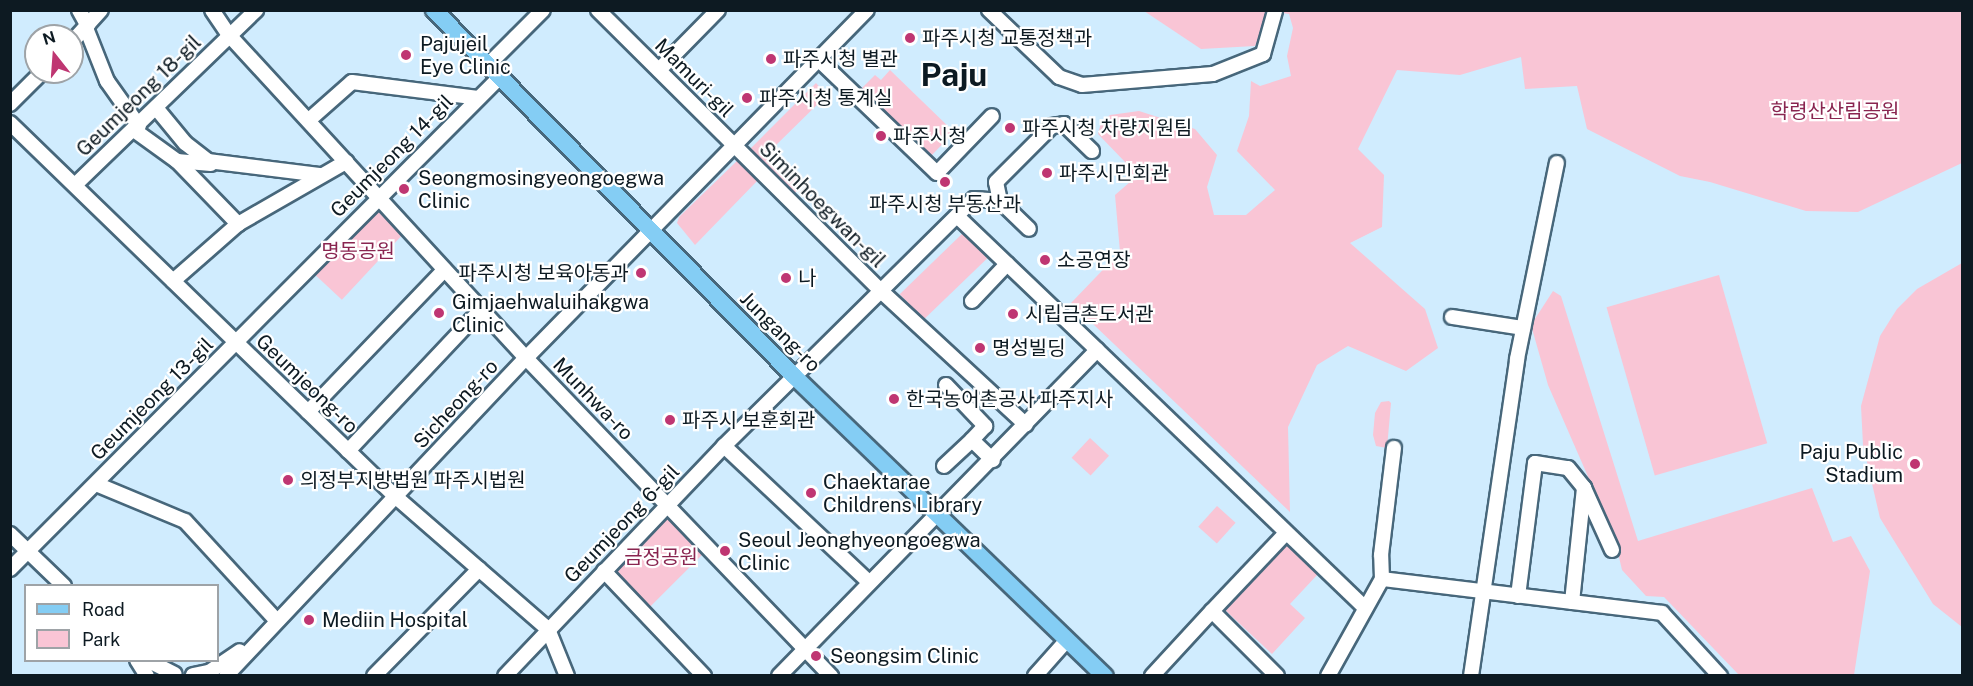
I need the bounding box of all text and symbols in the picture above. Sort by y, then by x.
north arrow [24,24,84,84]
place label: 파주시청 교통정책과 [922,26,1092,50]
text: N [40,27,58,49]
street label: Geumjeong 18-gil [72,30,206,162]
marker: 파주시청 교통정책과 [903,31,917,45]
place label: Pajujeil Eye Clinic [420,32,511,79]
street label: Mamuri-gil [650,34,738,122]
marker: Pajujeil Eye Clinic [397,46,415,64]
place label: 파주시청 별관 [783,47,898,71]
marker: 파주시청 별관 [764,52,778,66]
district label: Paju [921,56,987,94]
place label: 파주시청 통계실 [759,86,893,110]
street label: Geumjeong 14-gil [326,90,458,222]
marker: 파주시청 통계실 [740,91,754,105]
park label: 학령산산림공원 [1771,99,1899,123]
place label: 파주시청 차량지원팀 [1022,116,1192,140]
marker: 파주시청 차량지원팀 [1003,121,1017,135]
place label: 파주시청 [893,124,967,148]
marker: 파주시청 [874,129,888,143]
street label: Siminhoegwan-gil [754,137,890,273]
place label: 파주시민회관 [1059,161,1169,185]
place label: Seongmosingyeongoegwa Clinic [418,166,664,213]
marker: 파주시민회관 [1040,166,1054,180]
marker: 파주시청 부동산과 [938,175,952,189]
marker: Seongmosingyeongoegwa Clinic [395,180,413,198]
place label: 파주시청 부동산과 [869,192,1021,216]
park label: 명동공원 [321,239,395,263]
place label: 소공연장 [1057,248,1131,272]
marker: 소공연장 [1038,253,1052,267]
place label: 파주시청 보육아동과 [459,261,629,285]
marker: 파주시청 보육아동과 [634,266,648,280]
place label: 나 [798,266,816,290]
marker: 나 [779,271,793,285]
street label: Jungang-ro [735,287,825,377]
place label: Gimjaehwaluihakgwa Clinic [452,290,649,337]
place label: 시립금촌도서관 [1025,302,1154,326]
marker: Gimjaehwaluihakgwa Clinic [430,304,448,322]
marker: 시립금촌도서관 [1006,307,1020,321]
street label: Geumjeong-ro [251,329,363,439]
street label: Geumjeong 13-gil [86,333,218,465]
place label: 명성빌딩 [992,336,1066,360]
marker: 명성빌딩 [973,341,987,355]
street label: Munhwa-ro [548,353,638,445]
street label: Sicheong-ro [409,355,503,453]
place label: 한국농어촌공사 파주지사 [906,387,1113,411]
marker: 한국농어촌공사 파주지사 [887,392,901,406]
place label: 파주시 보훈회관 [682,408,816,432]
marker: 파주시 보훈회관 [663,413,677,427]
place label: Paju Public Stadium [1800,440,1903,487]
marker: Paju Public Stadium [1908,457,1922,471]
street label: Geumjeong 6-gil [559,460,685,588]
place label: 의정부지방법원 파주시법원 [300,468,526,492]
place label: Chaektarae Childrens Library [823,470,982,517]
marker: 의정부지방법원 파주시법원 [281,473,295,487]
marker: Chaektarae Childrens Library [804,486,818,500]
place label: Seoul Jeonghyeongoegwa Clinic [738,528,981,575]
marker: Seoul Jeonghyeongoegwa Clinic [716,542,734,560]
park label: 금정공원 [624,545,698,569]
legend [24,584,219,662]
text: Road [82,599,125,620]
place label: Mediin Hospital [322,608,468,632]
marker: Mediin Hospital [300,611,318,629]
text: Park [82,629,120,650]
place label: Seongsim Clinic [830,644,979,668]
marker: Seongsim Clinic [807,647,825,665]

